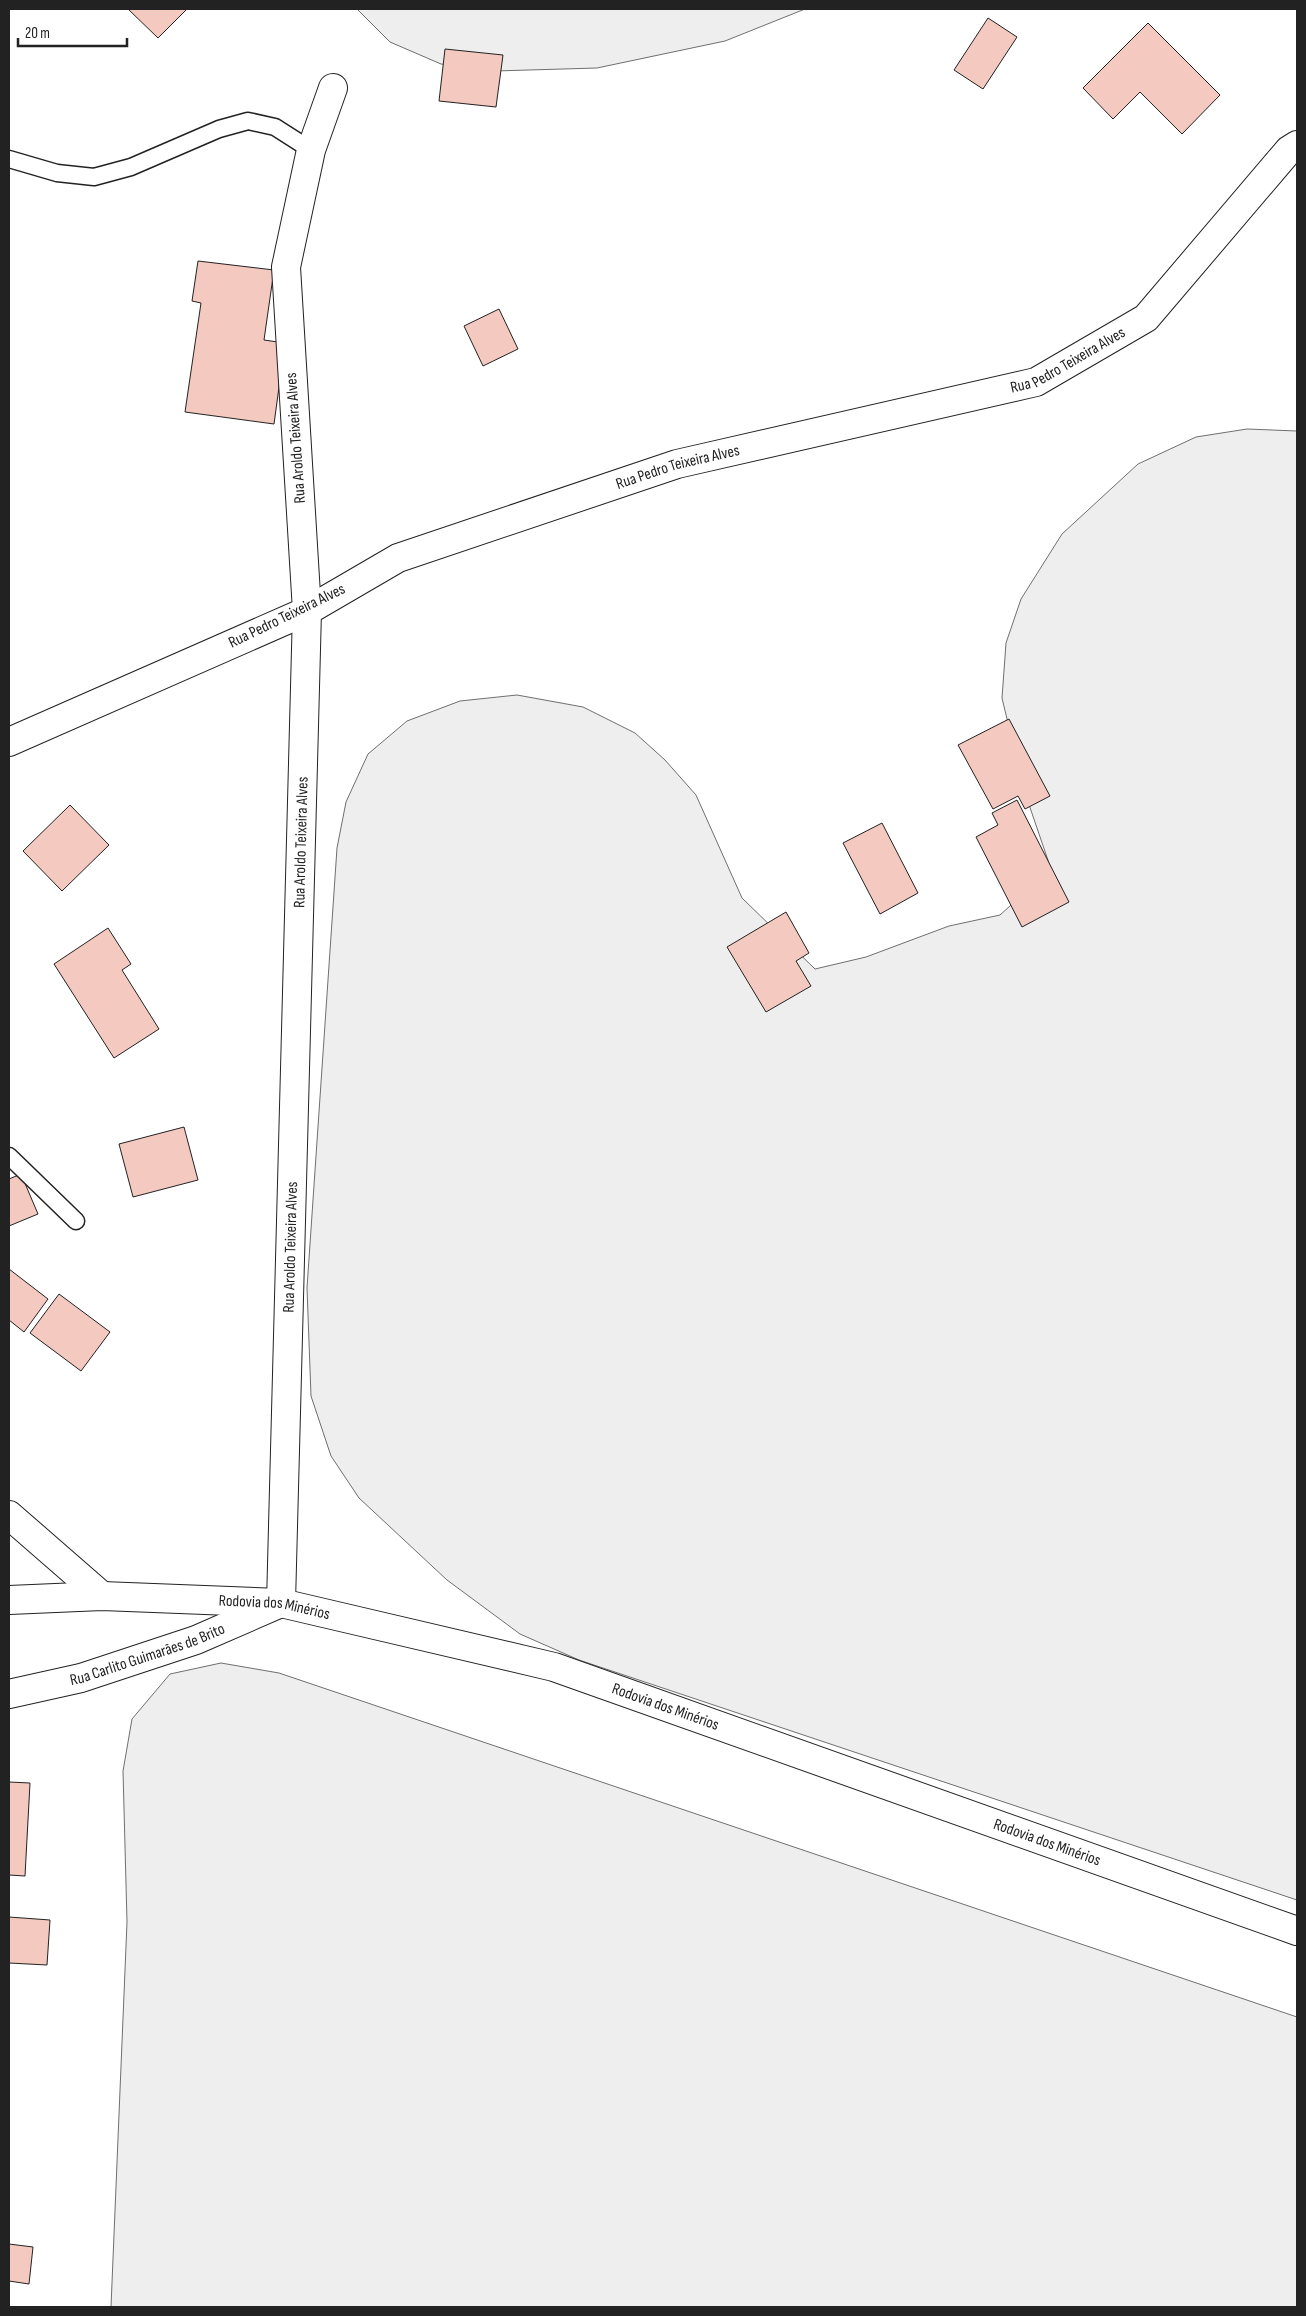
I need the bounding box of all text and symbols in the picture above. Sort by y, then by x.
scale bar [18,15,126,47]
text: 20 m [25,24,50,43]
street label: Rua Pedro Teixeira Alves [1008,323,1129,397]
street label: Rua Aroldo Teixeira Alves [282,372,310,504]
street label: Rua Pedro Teixeira Alves [613,440,742,493]
street label: Rua Pedro Teixeira Alves [226,579,349,652]
street label: Rua Aroldo Teixeira Alves [290,776,312,908]
street label: Rua Aroldo Teixeira Alves [279,1181,302,1313]
street label: Rodovia dos Minérios [218,1591,332,1624]
street label: Rua Carlito Guimarães de Brito [68,1619,228,1690]
street label: Rodovia dos Minérios [609,1679,722,1734]
street label: Rodovia dos Minérios [991,1814,1104,1870]

